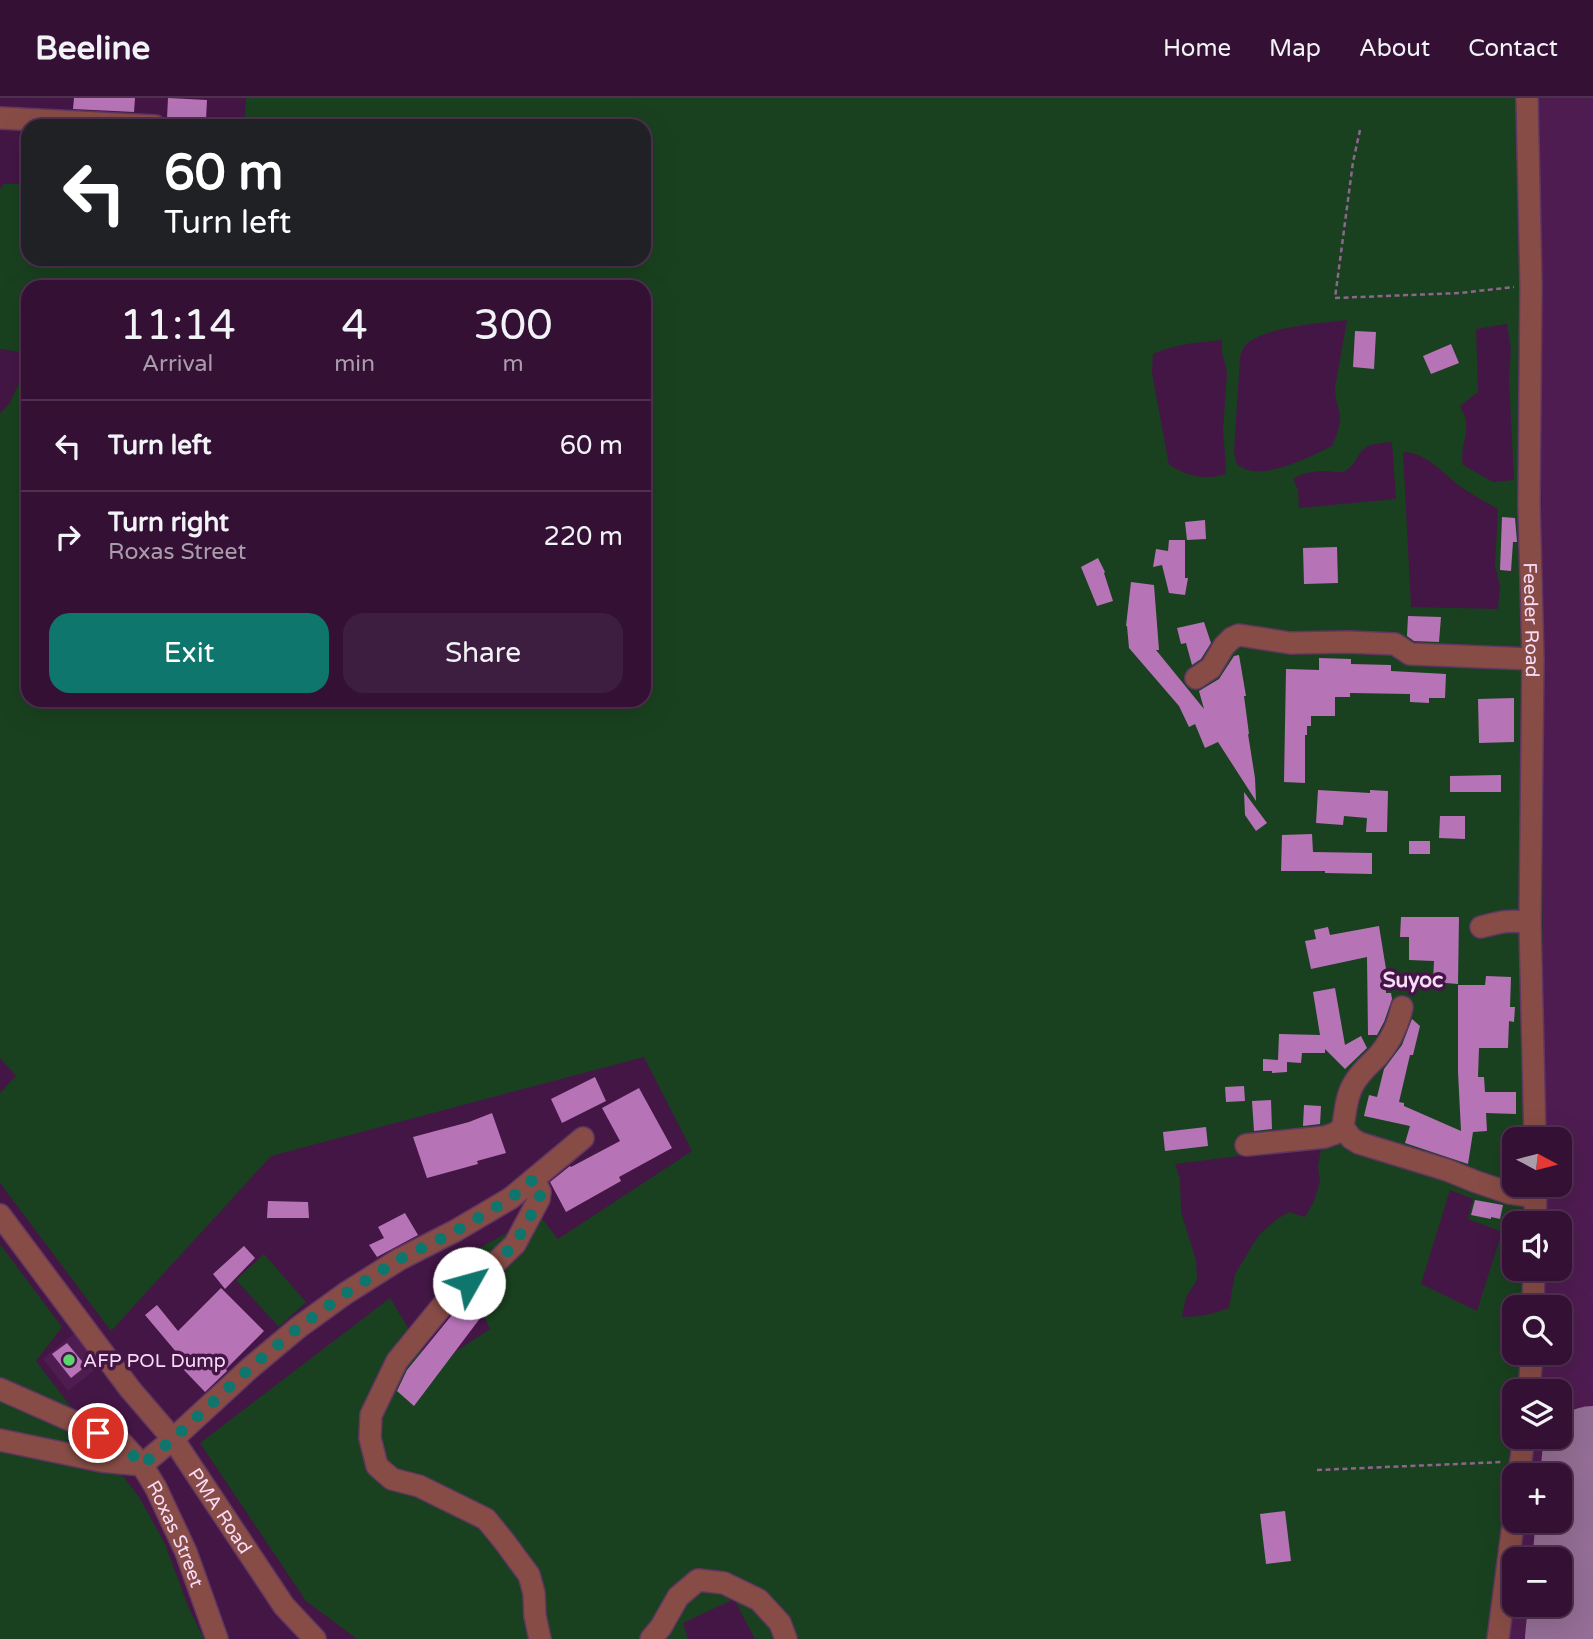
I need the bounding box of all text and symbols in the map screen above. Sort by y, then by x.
text: Beeline [35,29,150,68]
text: Home [1163,34,1231,63]
text: Map [1269,34,1321,63]
text: About [1359,34,1430,63]
text: Contact [1468,34,1558,63]
text: 60 m [164,144,283,203]
icon: left [49,147,140,238]
text: Turn left [164,204,291,242]
text: 11:14 [119,300,236,351]
text: 4 [341,300,368,351]
text: 300 [473,300,553,351]
text: Arrival [142,350,213,378]
text: min [334,350,375,378]
text: m [502,350,524,378]
icon: left [49,427,87,465]
text: Turn left [108,430,211,461]
text: 60 m [560,430,623,461]
text: Turn right [108,507,229,538]
icon: right [49,518,87,556]
text: 220 m [543,521,623,552]
text: Roxas Street [108,538,246,566]
street label: Feeder Road [1519,562,1543,678]
button: Exit [49,613,329,693]
button: Share [343,613,623,693]
district label: Suyoc [1383,968,1443,993]
north arrow [1502,1127,1572,1197]
map controls [1502,1127,1572,1617]
button: sound [1502,1211,1572,1281]
position arrow [432,1246,506,1320]
button: search [1502,1295,1572,1365]
place label: AFP POL Dump [83,1350,226,1372]
marker: AFP POL Dump [61,1352,77,1368]
button: layers [1502,1379,1572,1449]
pin [68,1403,128,1463]
icon: arrive [79,1414,117,1452]
button: + [1502,1463,1572,1533]
street label: PMA Road [183,1464,256,1558]
street label: Roxas Street [142,1477,208,1590]
button: − [1502,1547,1572,1617]

